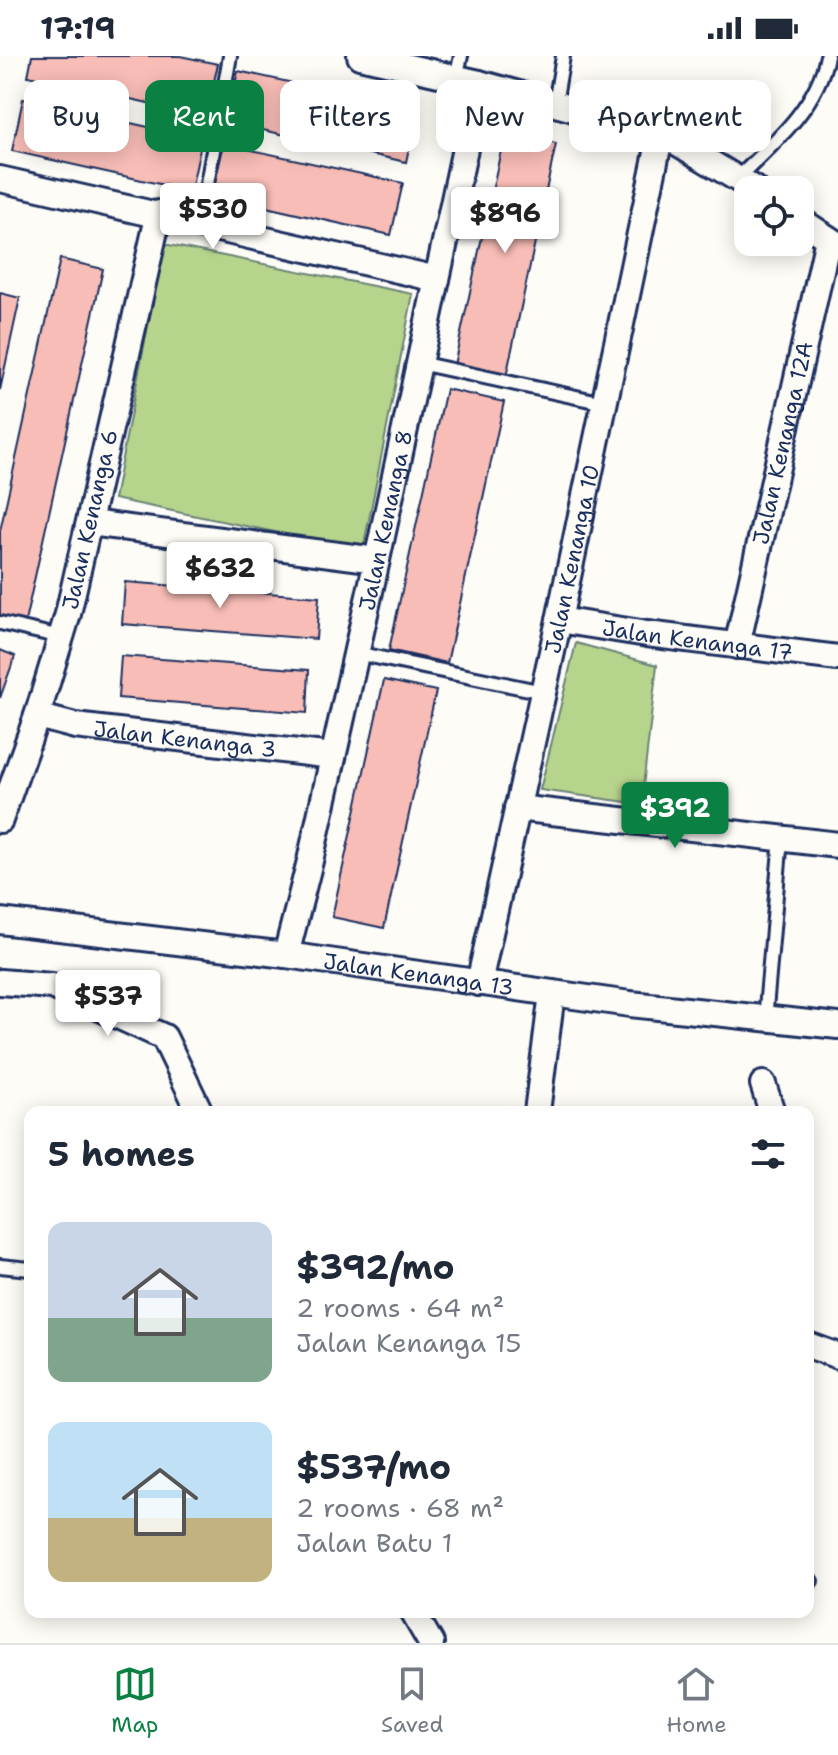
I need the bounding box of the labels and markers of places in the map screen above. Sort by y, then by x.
pin: $530 [166,183,260,251]
pin: $896 [458,187,552,255]
pin: $632 [173,542,267,610]
pin: $392 [628,782,722,850]
pin: $537 [61,970,155,1038]

